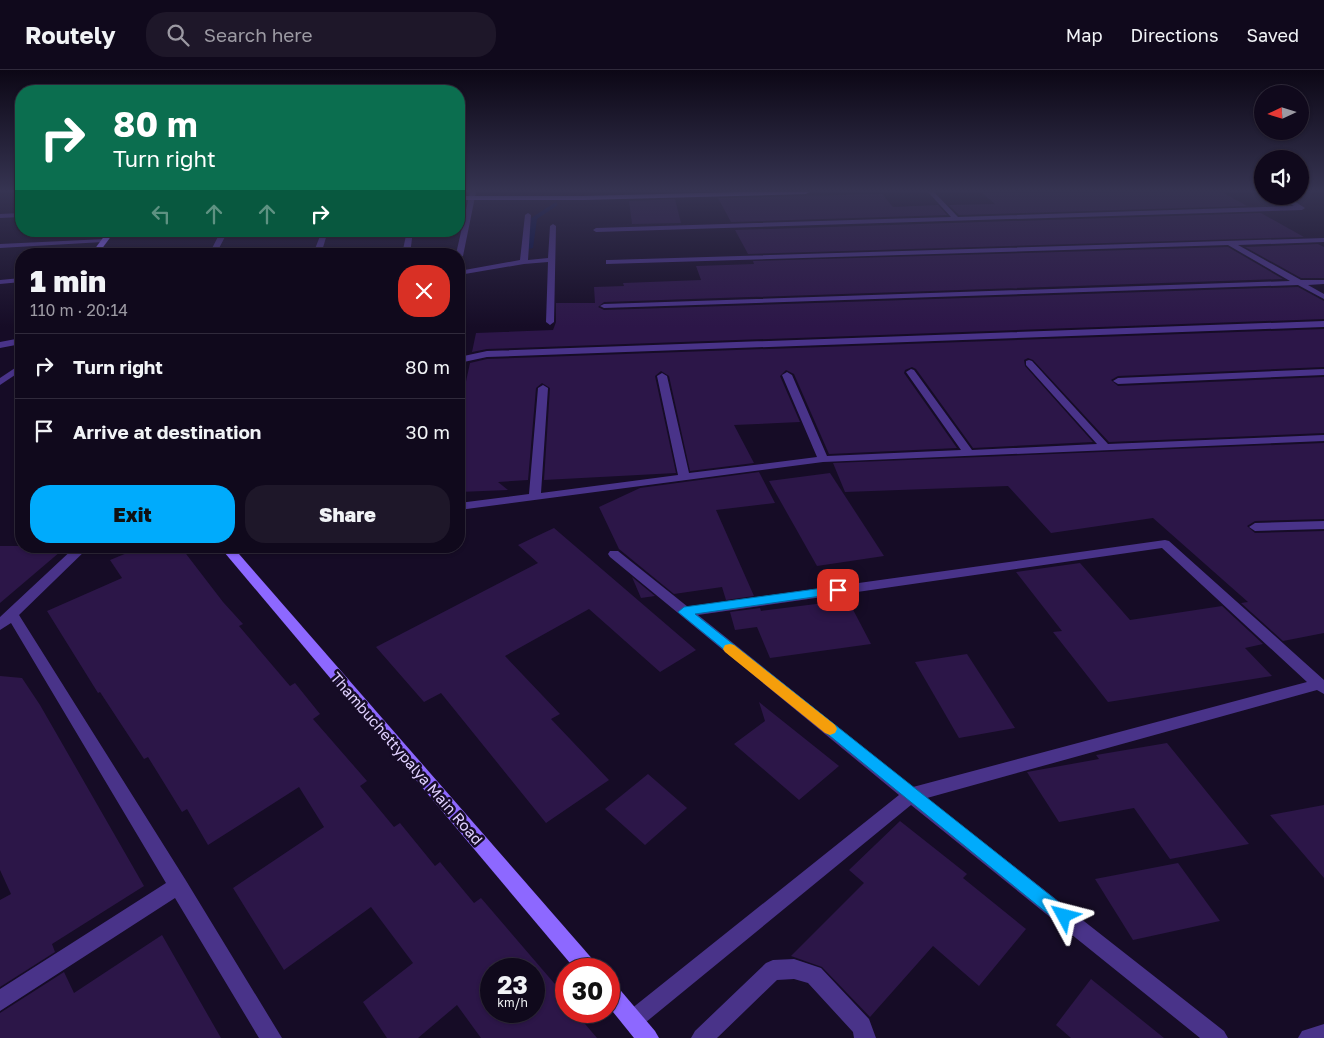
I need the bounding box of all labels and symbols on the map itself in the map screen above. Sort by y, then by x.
north arrow [1254,85,1309,140]
pin [817,569,859,611]
street label: Thambuchettypalya Main Road [327,668,487,848]
position arrow [1037,889,1089,941]
speed limit sign: 30 [555,958,620,1023]

